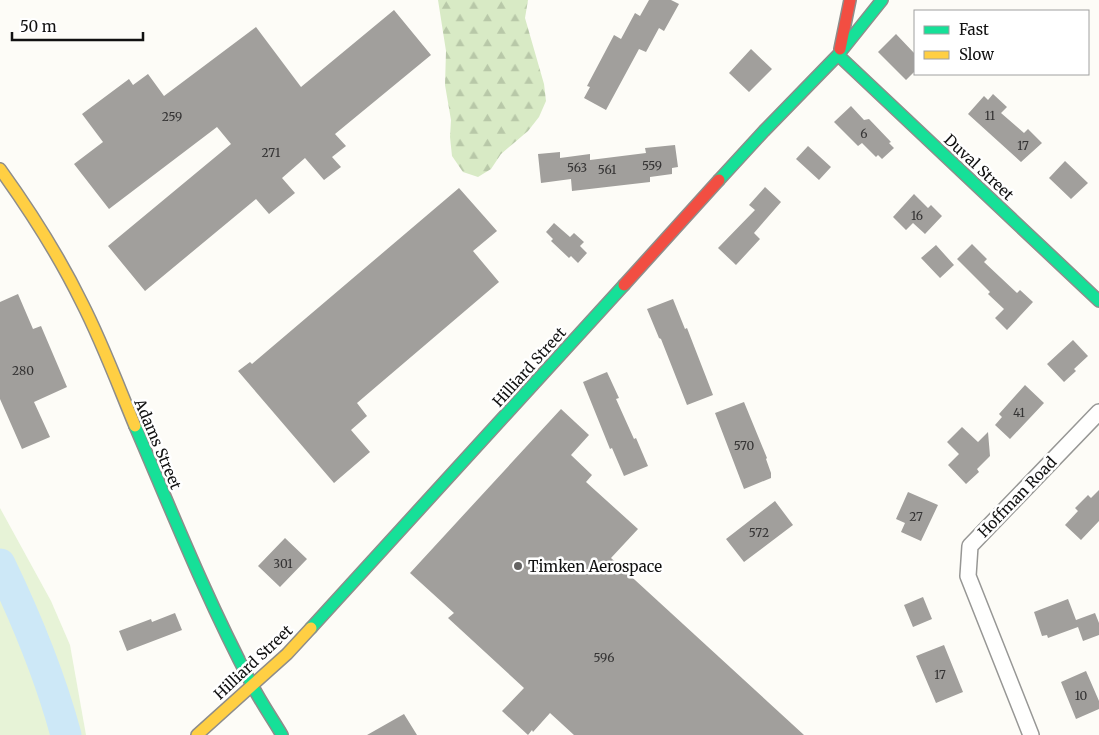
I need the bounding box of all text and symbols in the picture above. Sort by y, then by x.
scale bar [12,10,144,42]
legend [914,10,1089,75]
text: 50 m [20,17,57,36]
text: Fast [959,20,989,39]
text: Slow [959,45,994,64]
house number: 11 [985,108,996,123]
house number: 259 [162,109,182,124]
house number: 6 [860,126,868,141]
street label: Duval Street [940,130,1018,204]
house number: 17 [1017,138,1029,153]
house number: 271 [262,145,281,160]
house number: 559 [642,158,662,173]
house number: 563 [567,160,587,175]
house number: 561 [598,162,617,177]
house number: 16 [911,208,923,223]
street label: Hilliard Street [488,323,570,411]
house number: 280 [12,363,34,378]
street label: Adams Street [130,395,186,492]
house number: 41 [1013,405,1026,420]
house number: 570 [734,438,755,453]
street label: Hoffman Road [974,453,1060,541]
house number: 27 [909,509,923,524]
house number: 572 [749,525,769,540]
house number: 301 [273,556,293,571]
place label: Timken Aerospace [528,557,662,576]
marker: Timken Aerospace [512,560,524,572]
street label: Hilliard Street [210,621,296,703]
house number: 596 [593,650,615,665]
house number: 17 [934,667,946,682]
house number: 10 [1075,688,1088,703]

